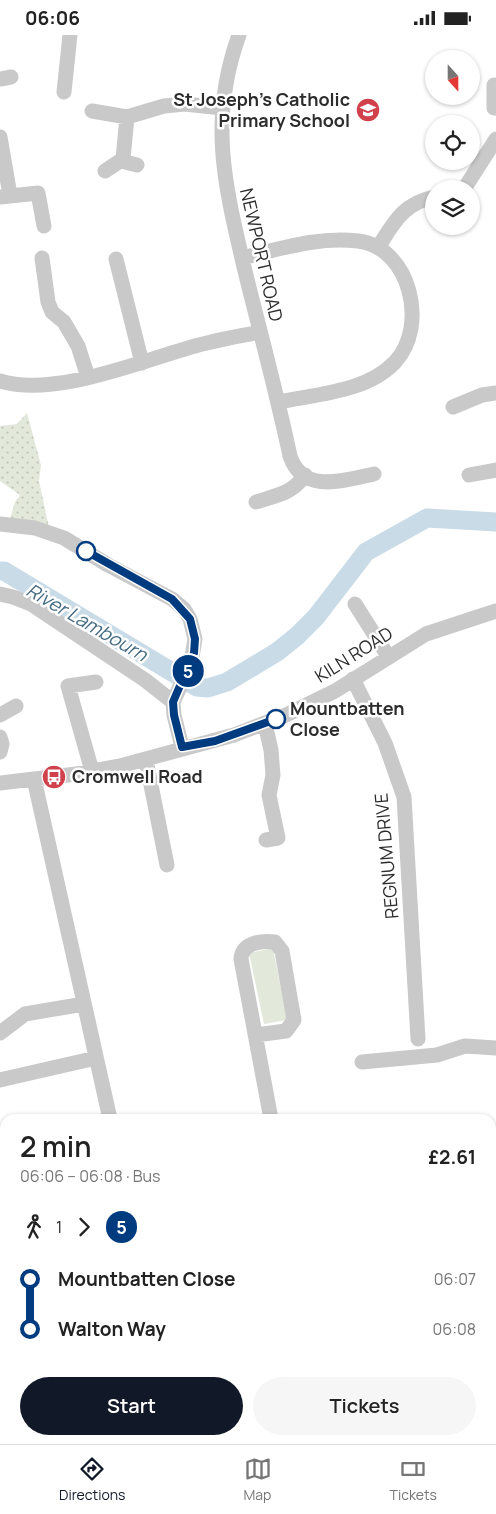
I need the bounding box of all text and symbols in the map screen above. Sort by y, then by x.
text: 06:06 [25,5,80,31]
north arrow [425,50,480,105]
map controls [425,50,480,235]
place label: St Joseph's Catholic Primary School [173,87,350,132]
school or university icon: St Joseph's Catholic Primary School [355,97,381,123]
button: locate [425,115,480,170]
button: layers [425,180,480,235]
street label: NEWPORT ROAD [235,186,289,324]
unlabelled marker [76,541,96,561]
water label: River Lambourn [22,577,153,668]
street label: KILN ROAD [310,621,397,688]
line badge: 5 [172,655,204,687]
text: 5 [183,659,193,683]
place label: Mountbatten Close [290,696,405,741]
marker: Mountbatten Close [266,709,286,729]
bus stop icon: Cromwell Road [41,764,67,790]
place label: Cromwell Road [72,764,203,788]
street label: REGNUM DRIVE [369,792,403,920]
text: 2 min [20,1127,91,1165]
text: £2.61 [428,1144,476,1170]
text: 06:06 – 06:08 · Bus [20,1165,160,1187]
icon: walk [20,1213,48,1241]
icon: forward [70,1213,98,1241]
text: 5 [116,1215,127,1239]
text: 1 [56,1216,62,1238]
text: Mountbatten Close [58,1266,235,1292]
text: 06:07 [434,1268,476,1290]
text: Walton Way [58,1316,166,1342]
text: 06:08 [432,1318,476,1340]
button: Start [20,1377,243,1435]
button: Tickets [253,1377,476,1435]
tab: Directions [59,1455,125,1504]
tab: Map [244,1455,272,1504]
tab: Tickets [390,1455,437,1504]

